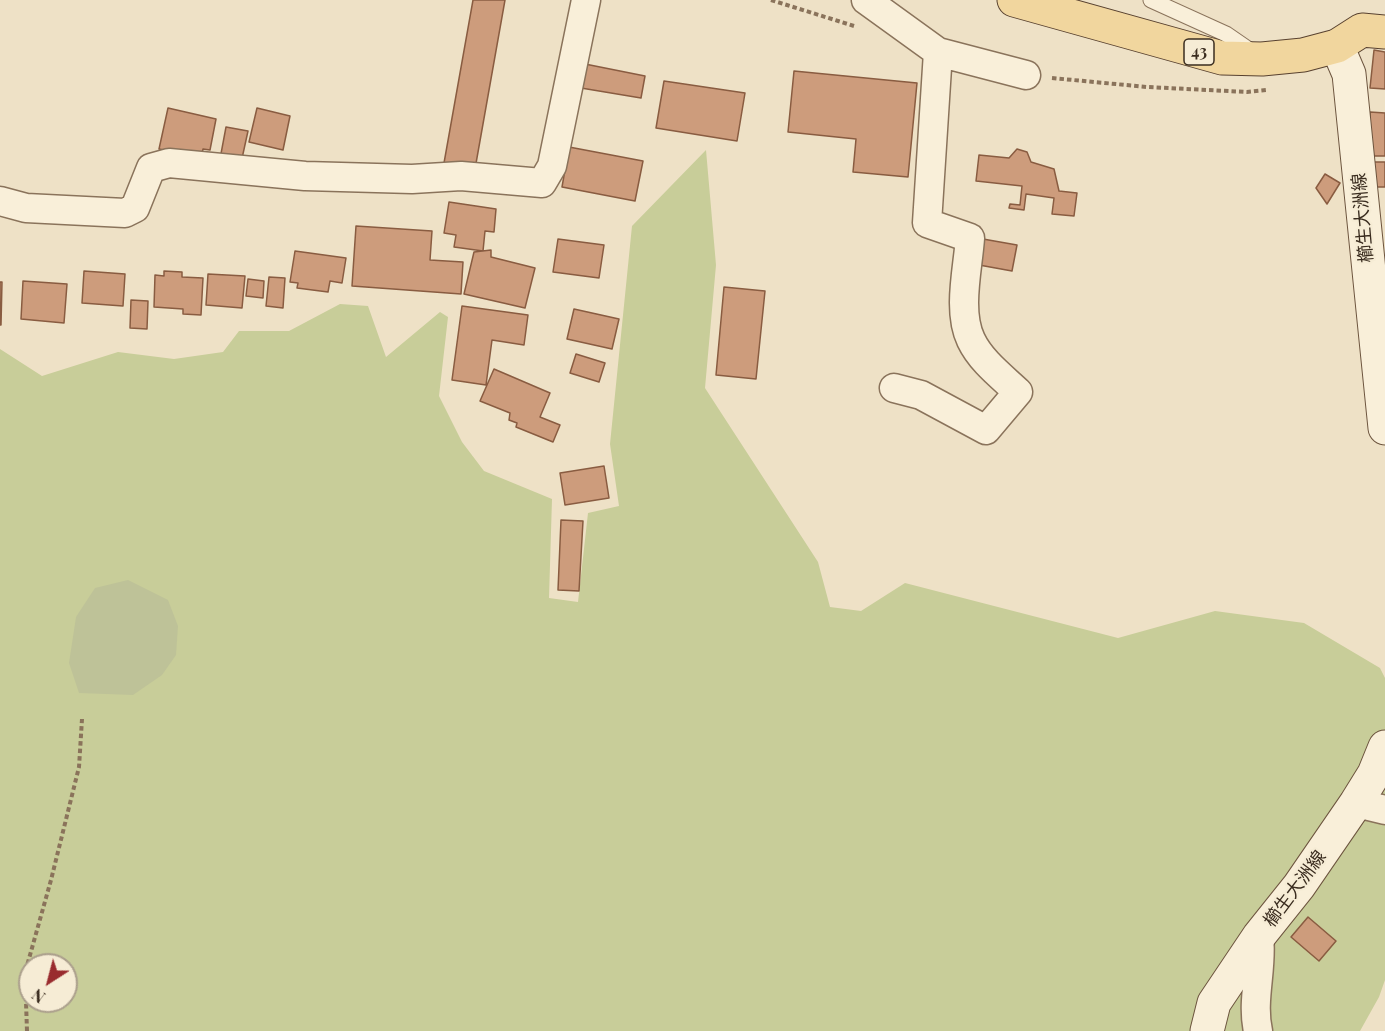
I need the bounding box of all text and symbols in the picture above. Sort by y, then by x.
road number: 43 [1184,39,1214,65]
street label: 櫛生大洲線 [1348,172,1378,264]
street label: 櫛生大洲線 [1259,847,1331,931]
north arrow [18,953,78,1013]
text: N [27,984,49,1008]

